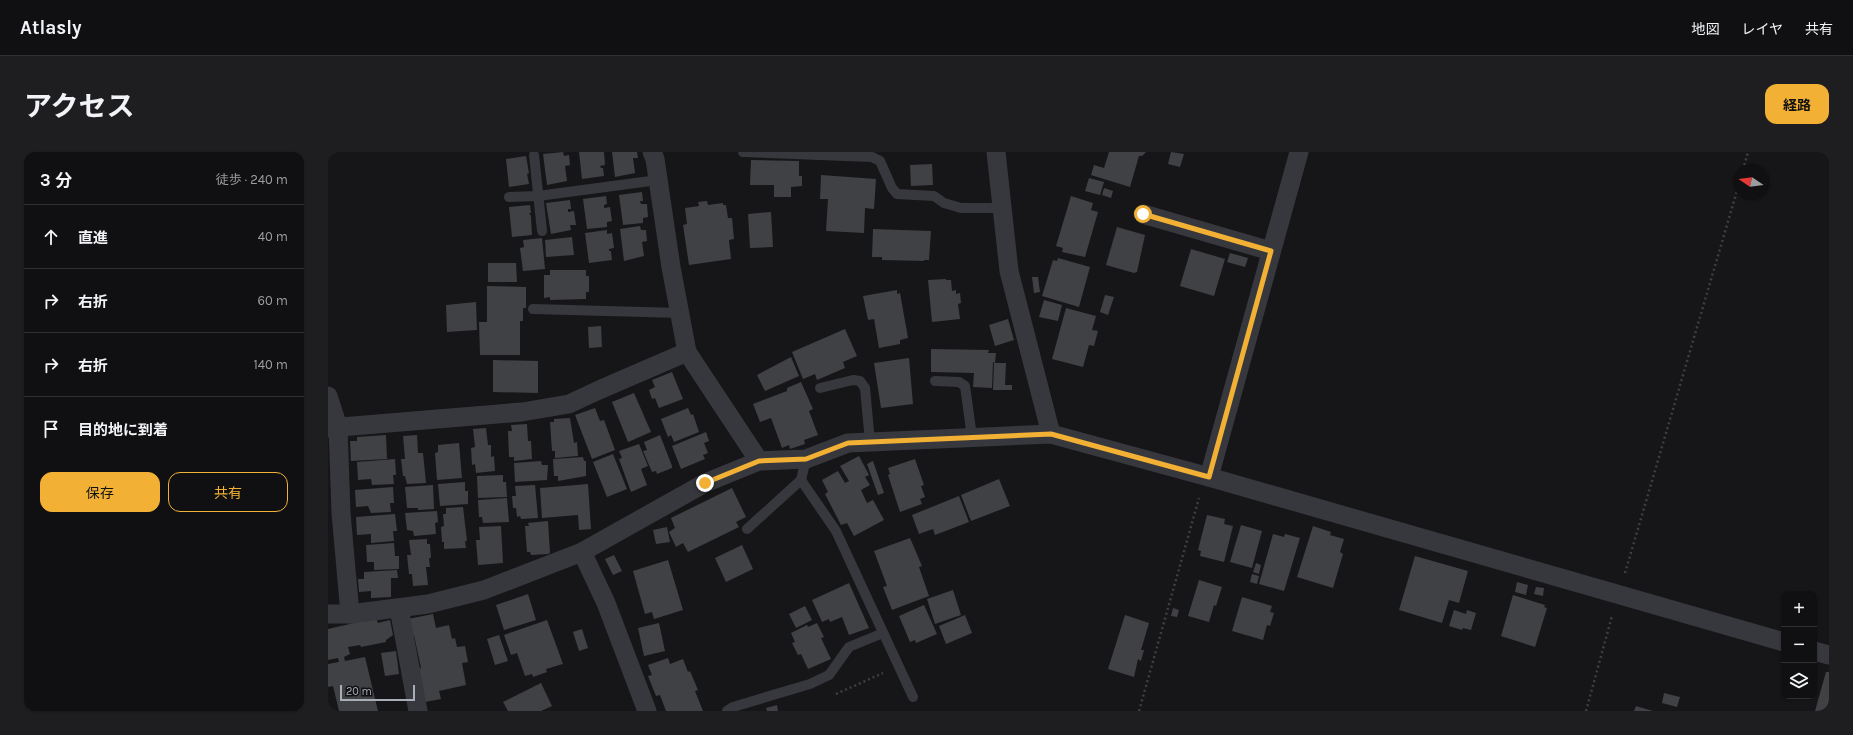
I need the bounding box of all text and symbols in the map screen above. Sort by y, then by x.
text: Atlasly [20,17,82,39]
text: 地図 [1691,21,1719,38]
text: レイヤ [1741,21,1783,38]
text: 共有 [1805,21,1833,38]
button: 経路 [1765,84,1829,124]
text: アクセス [24,90,135,123]
north arrow [1733,164,1769,200]
text: 3 分 [40,170,72,190]
text: 徒歩 · 240 m [216,172,288,187]
route start [1134,205,1152,223]
icon: ahead [40,226,62,248]
text: 直進 [78,229,108,247]
text: 40 m [258,229,288,244]
icon: right [40,290,62,312]
text: 右折 [78,293,108,311]
text: 60 m [258,293,288,308]
icon: right [40,354,62,376]
text: 右折 [78,357,108,375]
text: 140 m [253,357,288,372]
icon: arrive [40,418,62,440]
text: 目的地に到着 [78,421,168,439]
button: 保存 [40,472,160,512]
button: 共有 [168,472,288,512]
route end [696,474,714,492]
map controls [1781,591,1817,699]
button: + [1781,591,1817,627]
button: − [1781,627,1817,663]
button: layers [1781,663,1817,699]
scale bar [340,683,415,702]
text: 20 m [346,685,372,698]

